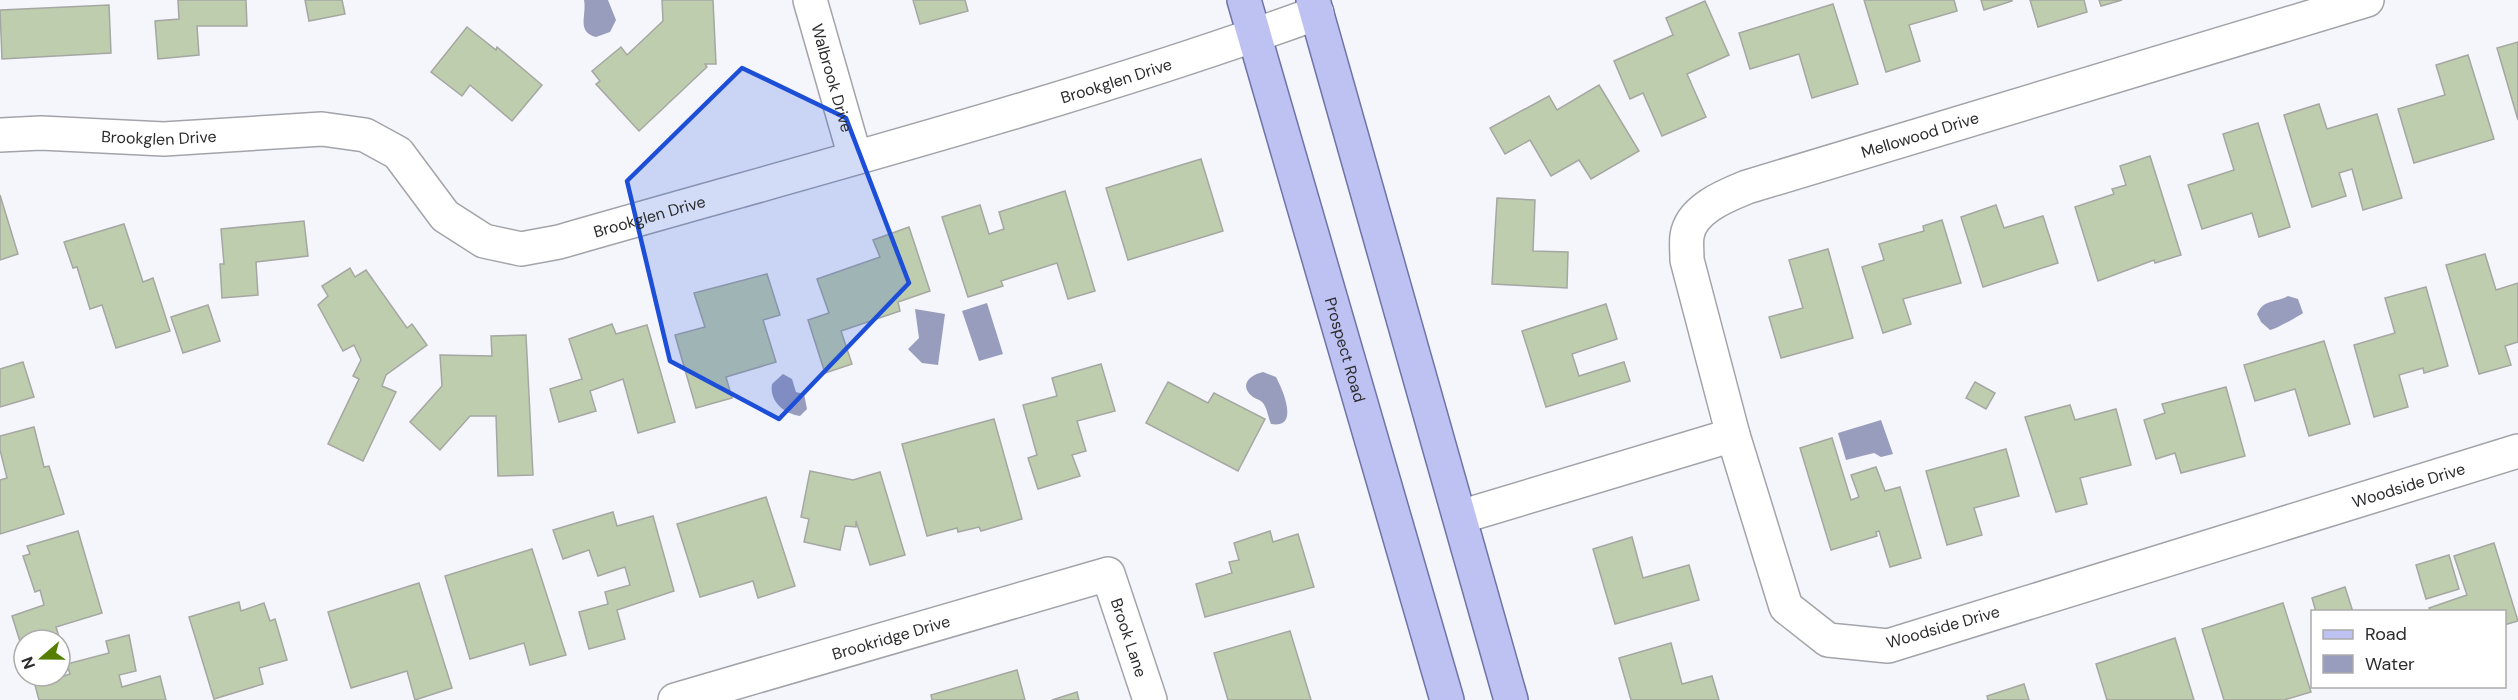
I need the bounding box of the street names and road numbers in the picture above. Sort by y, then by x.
street label: Walbrook Drive [807,21,858,135]
street label: Brookglen Drive [1058,53,1174,108]
street label: Mellowood Drive [1859,107,1981,163]
street label: Brookglen Drive [101,125,217,150]
street label: Brookglen Drive [591,190,708,242]
street label: Prospect Road [1320,295,1371,405]
street label: Woodside Drive [2349,458,2467,512]
street label: Brook Lane [1106,595,1152,680]
street label: Woodside Drive [1884,601,2002,653]
street label: Brookridge Drive [830,610,953,664]

